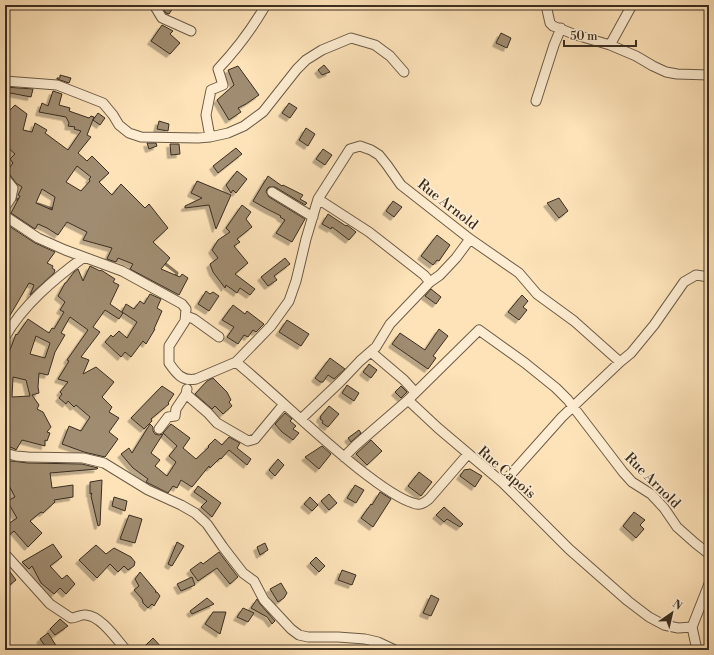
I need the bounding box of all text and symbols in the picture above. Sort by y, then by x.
scale bar [564,22,636,48]
text: 50 m [570,29,598,44]
street label: Rue Arnold [414,176,481,234]
street label: Rue Capois [474,443,539,503]
street label: Rue Arnold [621,449,684,512]
north arrow [652,593,692,633]
text: N [670,597,685,614]

